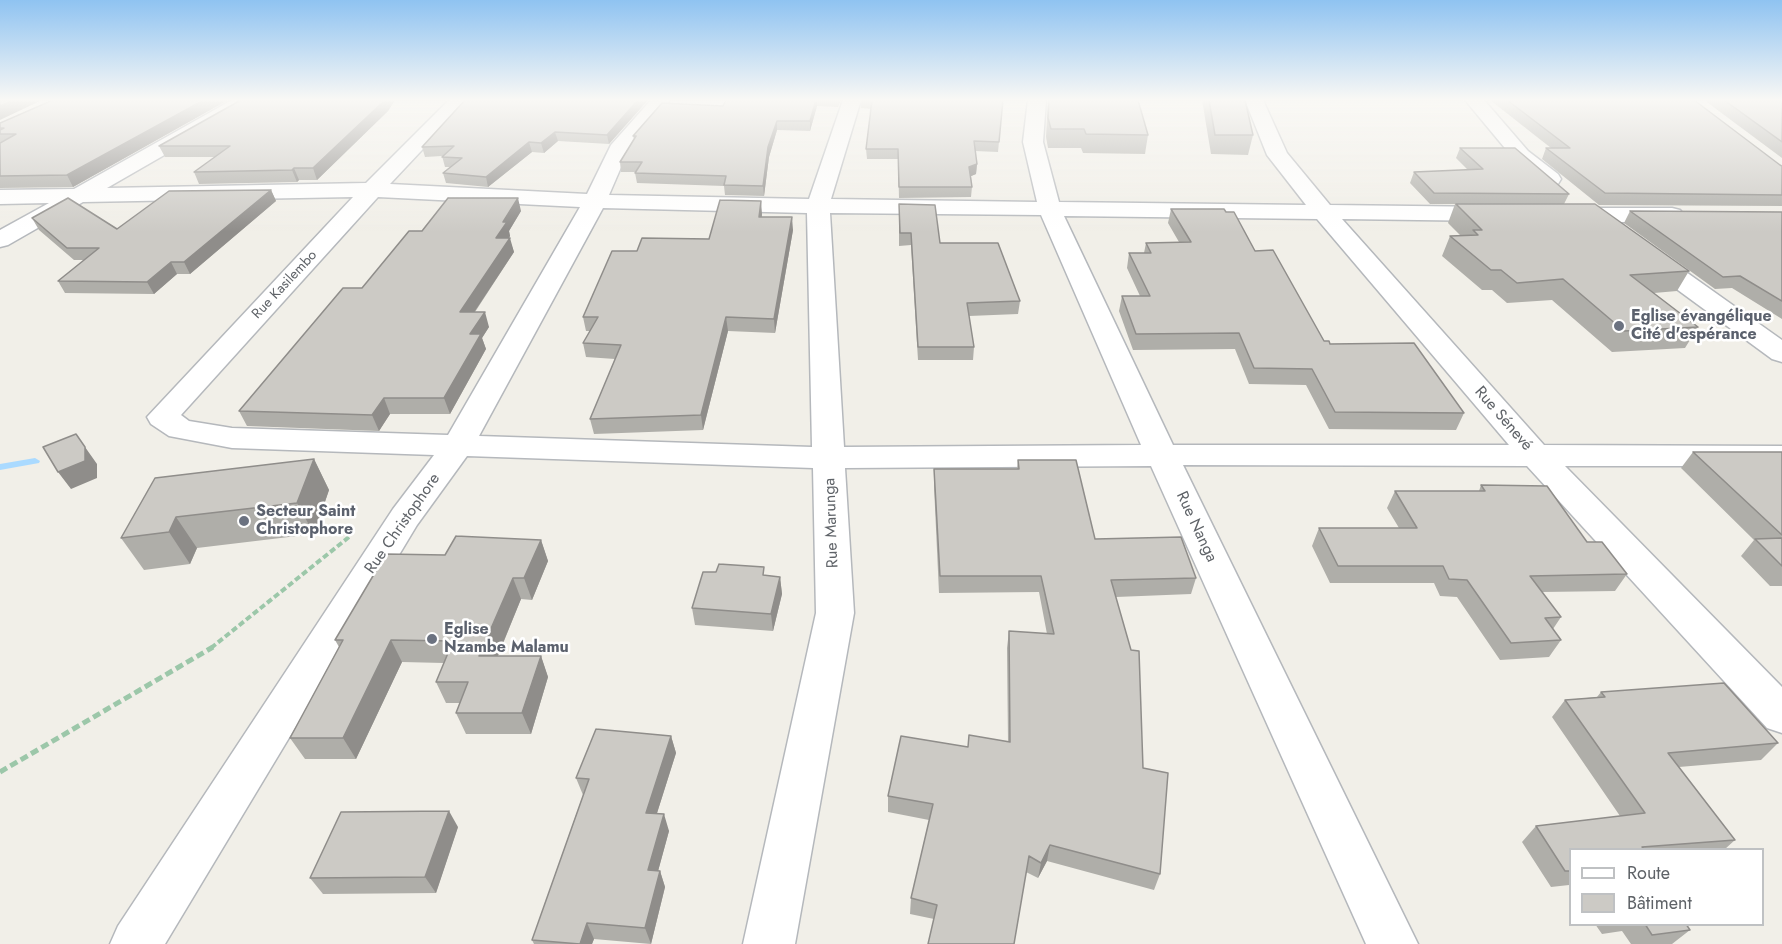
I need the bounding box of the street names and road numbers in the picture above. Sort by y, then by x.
street label: Rue Kasilembo [249,247,321,323]
street label: Rue Sénevé [1470,383,1536,455]
street label: Rue Christophore [361,470,445,578]
street label: Rue Marunga [821,478,843,568]
street label: Rue Nanga [1171,489,1221,565]

